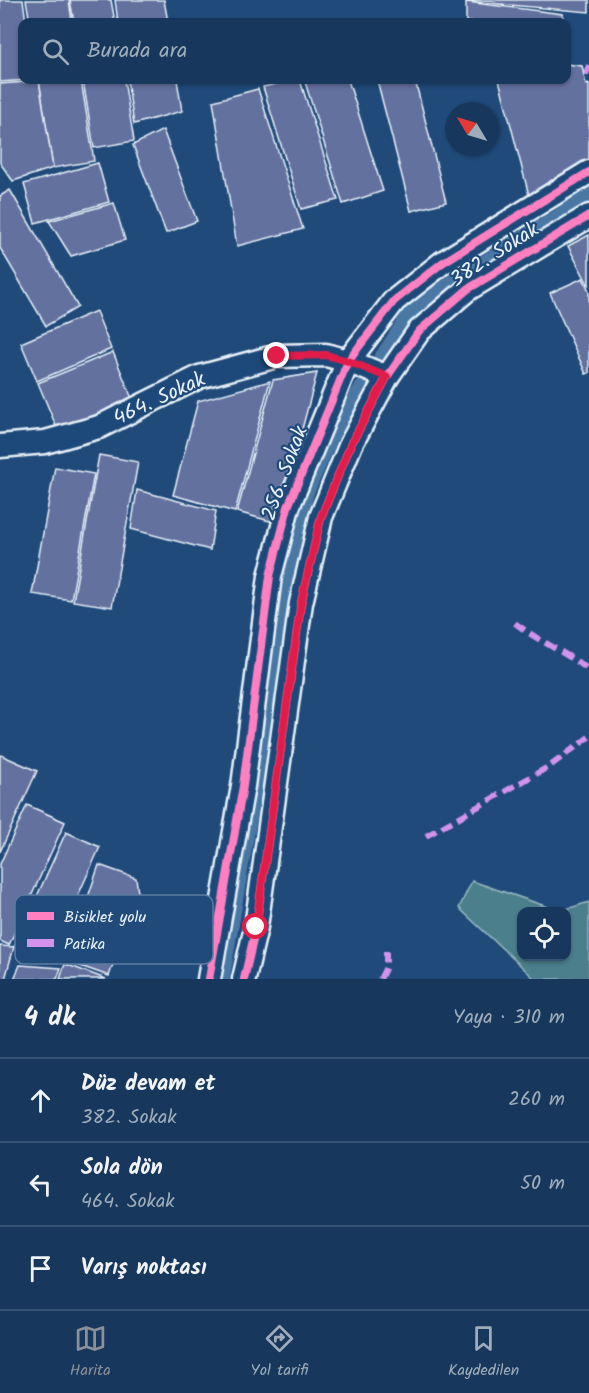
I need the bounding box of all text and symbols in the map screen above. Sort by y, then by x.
search box [18,18,571,84]
text: Burada ara [87,34,187,69]
icon: search [39,35,72,68]
north arrow [445,102,499,156]
street label: 382. Sokak [444,214,546,296]
route end [263,342,289,368]
street label: 464. Sokak [108,364,211,435]
street label: 256. Sokak [253,421,318,526]
legend [15,895,213,964]
text: Bisiklet yolu [64,905,147,930]
map controls [517,907,571,961]
button: locate [517,907,571,961]
route start [242,913,268,939]
text: Patika [64,932,105,957]
text: 4 dk [24,997,75,1039]
text: Yaya · 310 m [453,1002,565,1034]
text: Düz devam et [81,1067,215,1102]
icon: ahead [24,1084,57,1117]
text: 260 m [508,1084,565,1116]
text: 382. Sokak [81,1102,177,1134]
text: Sola dön [81,1151,163,1186]
icon: left [24,1168,57,1201]
text: 50 m [520,1168,565,1200]
text: 464. Sokak [81,1186,175,1218]
text: Varış noktası [81,1251,207,1286]
icon: arrive [24,1252,57,1285]
tab: Harita [70,1322,111,1383]
tab: Yol tarifi [250,1322,308,1383]
tab: Kaydedilen [448,1322,519,1383]

